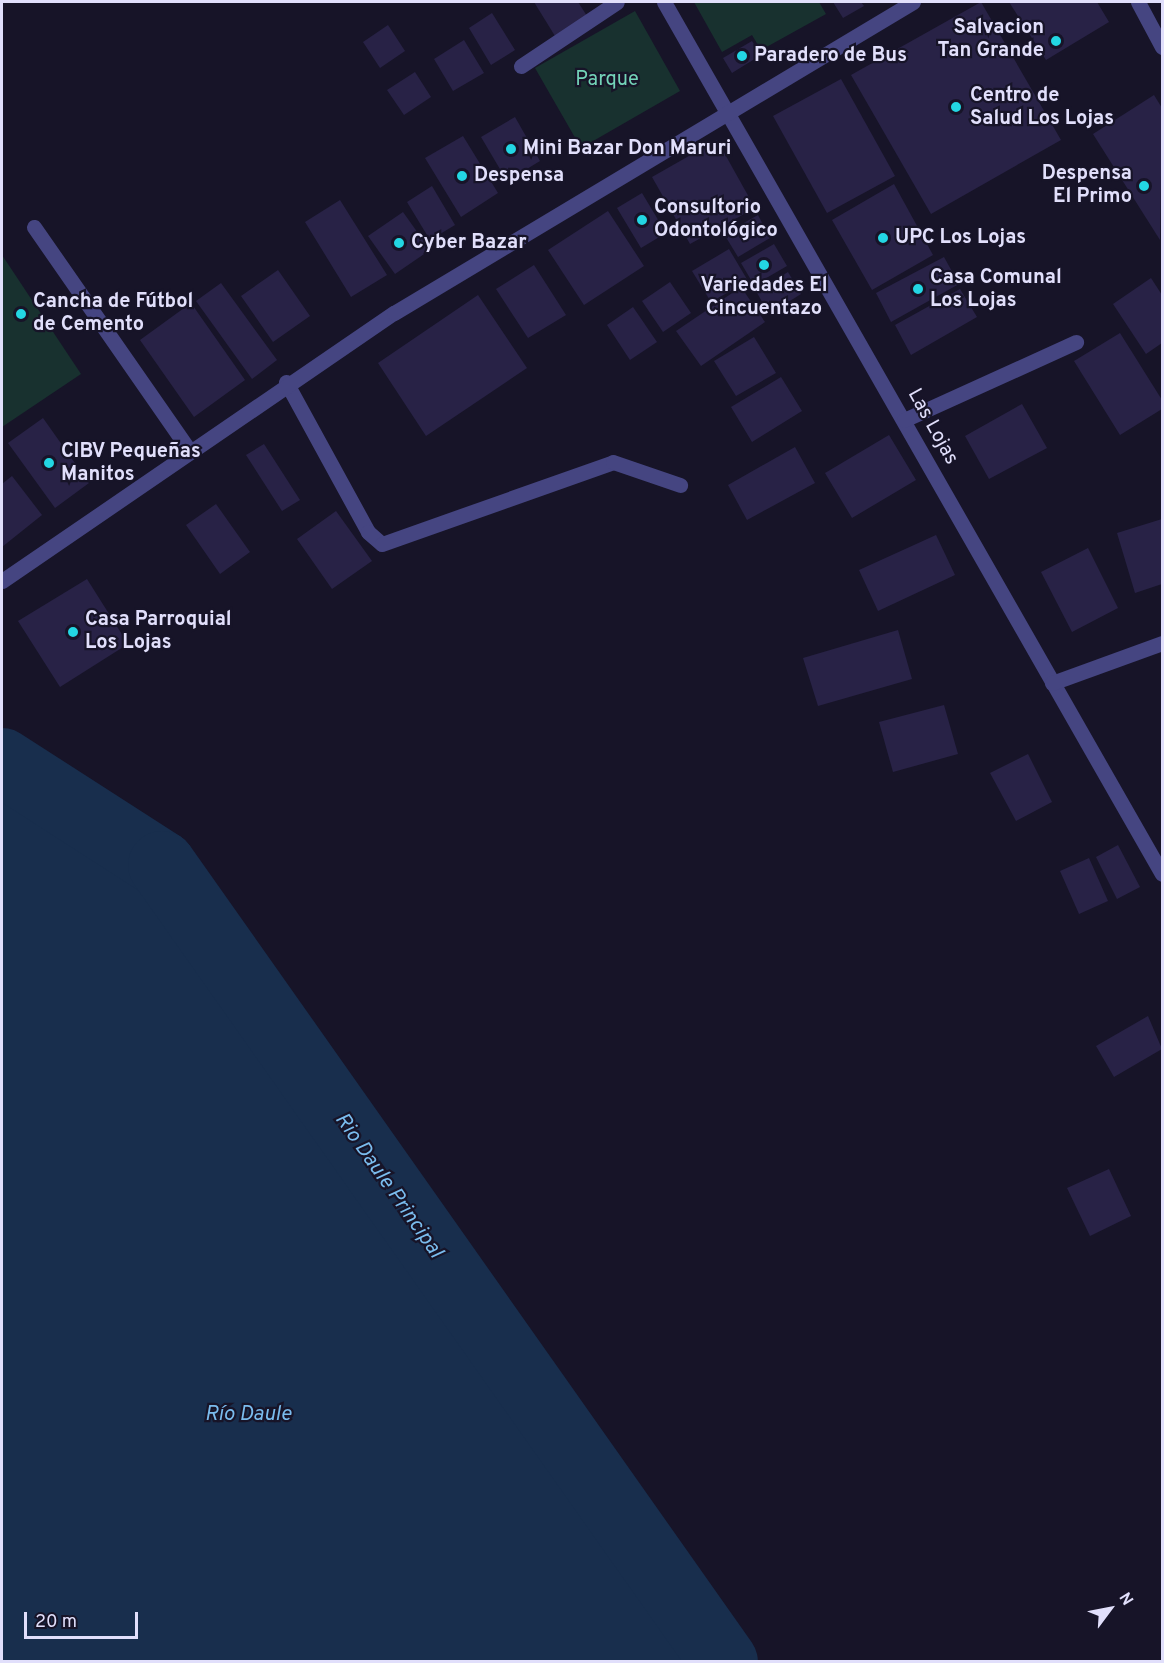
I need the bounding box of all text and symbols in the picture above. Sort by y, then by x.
place label: Salvacion Tan Grande [938,17,1044,64]
marker: Salvacion Tan Grande [1049,34,1063,48]
place label: Paradero de Bus [754,44,907,68]
marker: Paradero de Bus [735,49,749,63]
park label: Parque [575,68,639,92]
place label: Centro de Salud Los Lojas [970,84,1114,131]
marker: Centro de Salud Los Lojas [947,98,965,116]
place label: Mini Bazar Don Maruri [523,137,731,161]
marker: Mini Bazar Don Maruri [504,142,518,156]
place label: Despensa El Primo [1042,162,1132,209]
place label: Despensa [474,164,564,188]
marker: Despensa [455,169,469,183]
marker: Despensa El Primo [1137,179,1151,193]
place label: Consultorio Odontológico [654,196,778,243]
marker: Consultorio Odontológico [635,213,649,227]
place label: UPC Los Lojas [895,226,1026,250]
place label: Cyber Bazar [411,231,527,255]
marker: UPC Los Lojas [876,231,890,245]
marker: Cyber Bazar [392,236,406,250]
marker: Variedades El Cincuentazo [757,258,771,272]
place label: Casa Comunal Los Lojas [930,266,1062,313]
place label: Variedades El Cincuentazo [700,274,828,321]
marker: Casa Comunal Los Lojas [911,282,925,296]
place label: Cancha de Fútbol de Cemento [33,290,193,337]
marker: Cancha de Fútbol de Cemento [14,307,28,321]
street label: Las Lojas [901,385,963,469]
place label: CIBV Pequeñas Manitos [61,440,202,487]
marker: CIBV Pequeñas Manitos [42,456,56,470]
place label: Casa Parroquial Los Lojas [85,608,232,655]
marker: Casa Parroquial Los Lojas [66,625,80,639]
water label: Rio Daule Principal [328,1108,448,1264]
water label: Río Daule [205,1402,291,1428]
north arrow [1080,1579,1140,1639]
text: N [1114,1589,1137,1610]
scale bar [27,1600,141,1638]
text: 20 m [35,1611,77,1634]

